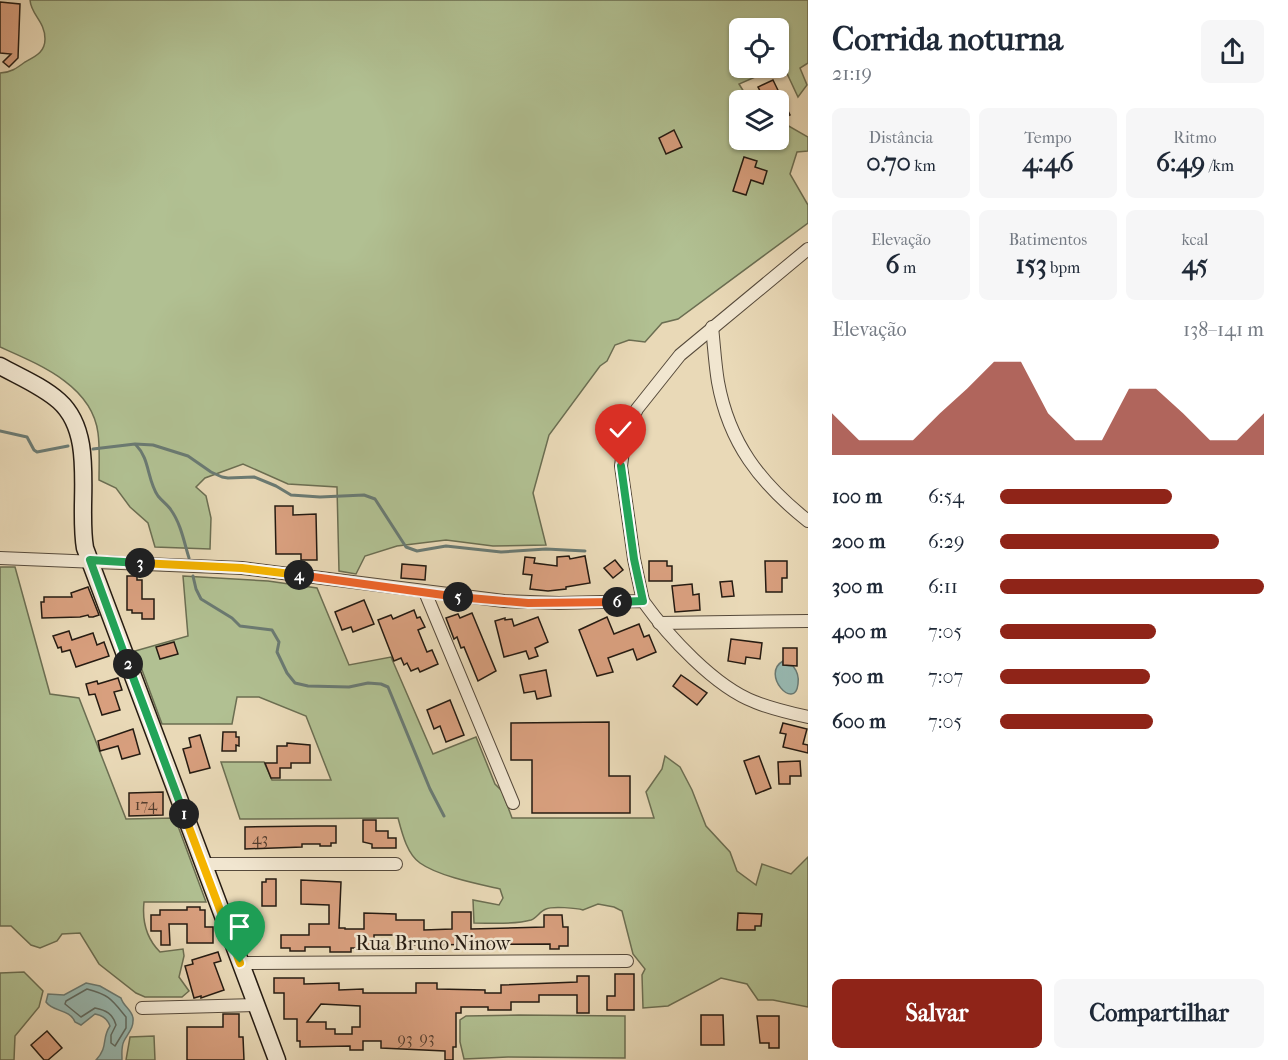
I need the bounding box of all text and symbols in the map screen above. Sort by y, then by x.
map controls [729,18,789,150]
button: locate [729,18,789,78]
text: Corrida noturna [832,20,1063,59]
button: share [1201,20,1264,83]
text: 21:19 [832,62,872,85]
button: layers [729,90,789,150]
text: Distância [869,128,933,147]
text: Tempo [1024,128,1072,147]
text: Ritmo [1173,128,1217,147]
text: 0.70 [866,147,911,178]
text: 4:46 [1022,147,1074,178]
text: 6:49 [1156,147,1205,178]
text: km [911,156,936,175]
text: /km [1205,156,1234,175]
text: Elevação [871,230,931,249]
text: Batimentos [1009,230,1087,249]
text: kcal [1182,230,1208,249]
text: 6 [886,249,900,280]
text: 153 [1016,249,1047,280]
text: 45 [1182,249,1208,280]
text: m [900,258,916,277]
text: bpm [1047,258,1080,277]
text: Elevação [832,318,907,341]
text: 138–141 m [1183,318,1264,341]
pin [595,404,646,466]
icon: check [604,413,637,446]
text: 100 m [832,485,882,508]
text: 6:54 [928,485,964,508]
text: 200 m [832,530,885,553]
text: 6:29 [928,530,964,553]
pin: 3 [125,548,155,578]
text: 3 [137,553,143,572]
pin: 4 [284,560,314,590]
text: 4 [294,565,304,584]
text: 300 m [832,575,883,598]
text: 6:11 [928,575,958,598]
pin: 5 [443,582,473,612]
text: 5 [455,587,461,606]
pin: 6 [602,587,632,617]
text: 6 [613,592,621,611]
text: 400 m [832,620,887,643]
text: 7:05 [928,620,962,643]
pin: 2 [113,649,143,679]
text: 2 [124,654,132,673]
text: 500 m [832,665,884,688]
text: 7:07 [928,665,963,688]
text: 600 m [832,710,886,733]
text: 7:05 [928,710,962,733]
house number: 174 [135,795,158,814]
pin: 1 [169,799,199,829]
text: 1 [181,804,187,823]
house number: 43 [252,829,268,848]
pin [214,901,265,963]
icon: arrive [223,910,256,943]
street label: Rua Bruno Ninow [356,932,512,955]
button: Salvar [832,979,1042,1048]
button: Compartilhar [1054,979,1264,1048]
house number: 93 [420,1028,434,1047]
house number: 93 [398,1029,412,1048]

